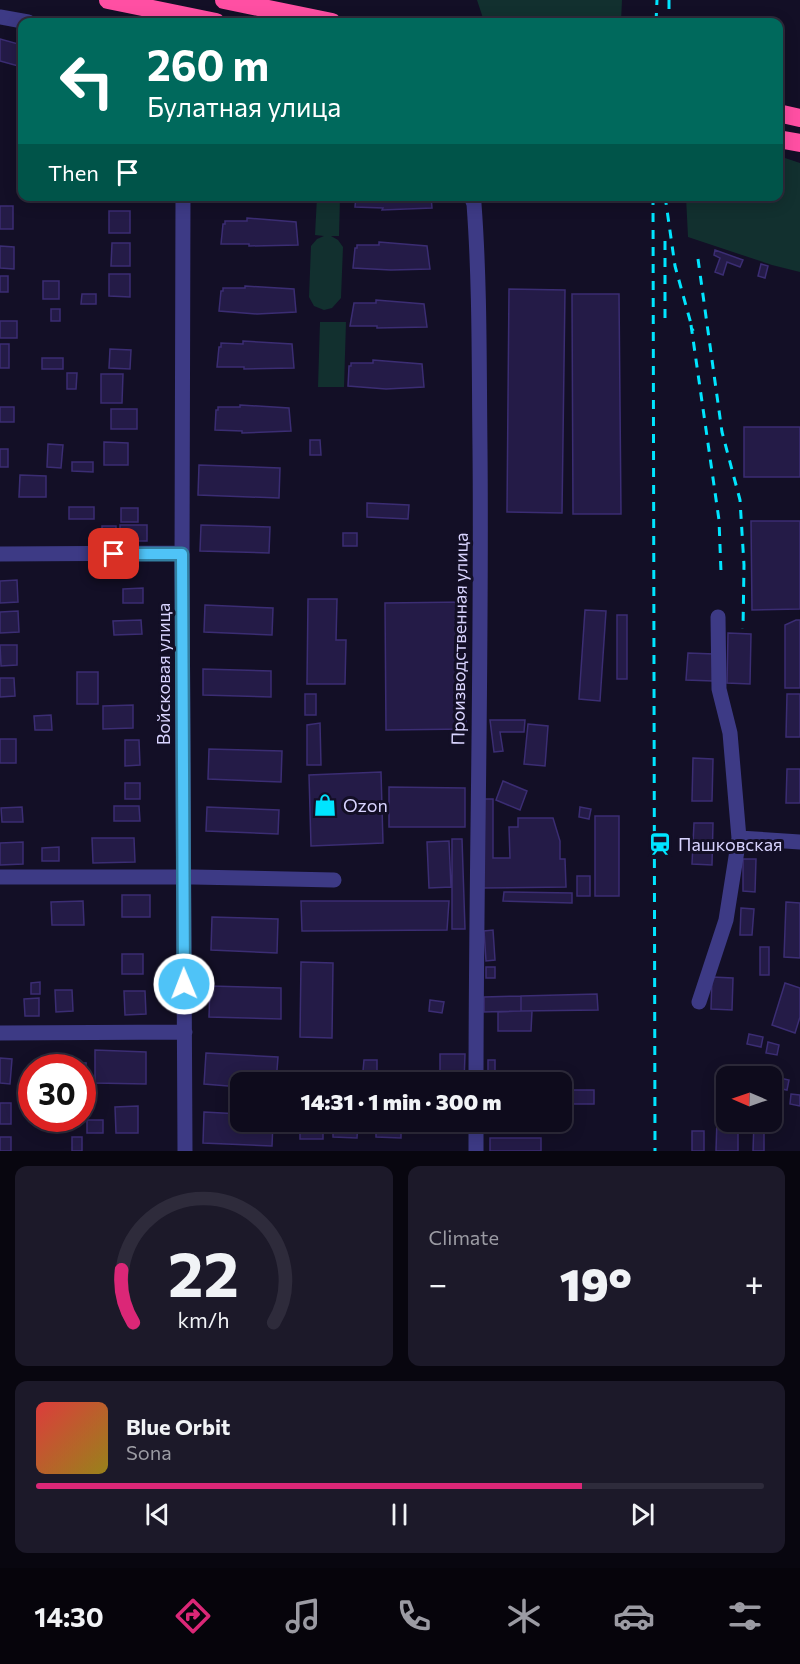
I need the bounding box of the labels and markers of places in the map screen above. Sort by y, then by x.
pin [88,528,139,579]
shop icon: Ozon [312,792,338,818]
place label: Ozon [343,794,388,816]
station icon: Пашковская [647,831,673,857]
place label: Пашковская [678,833,783,855]

